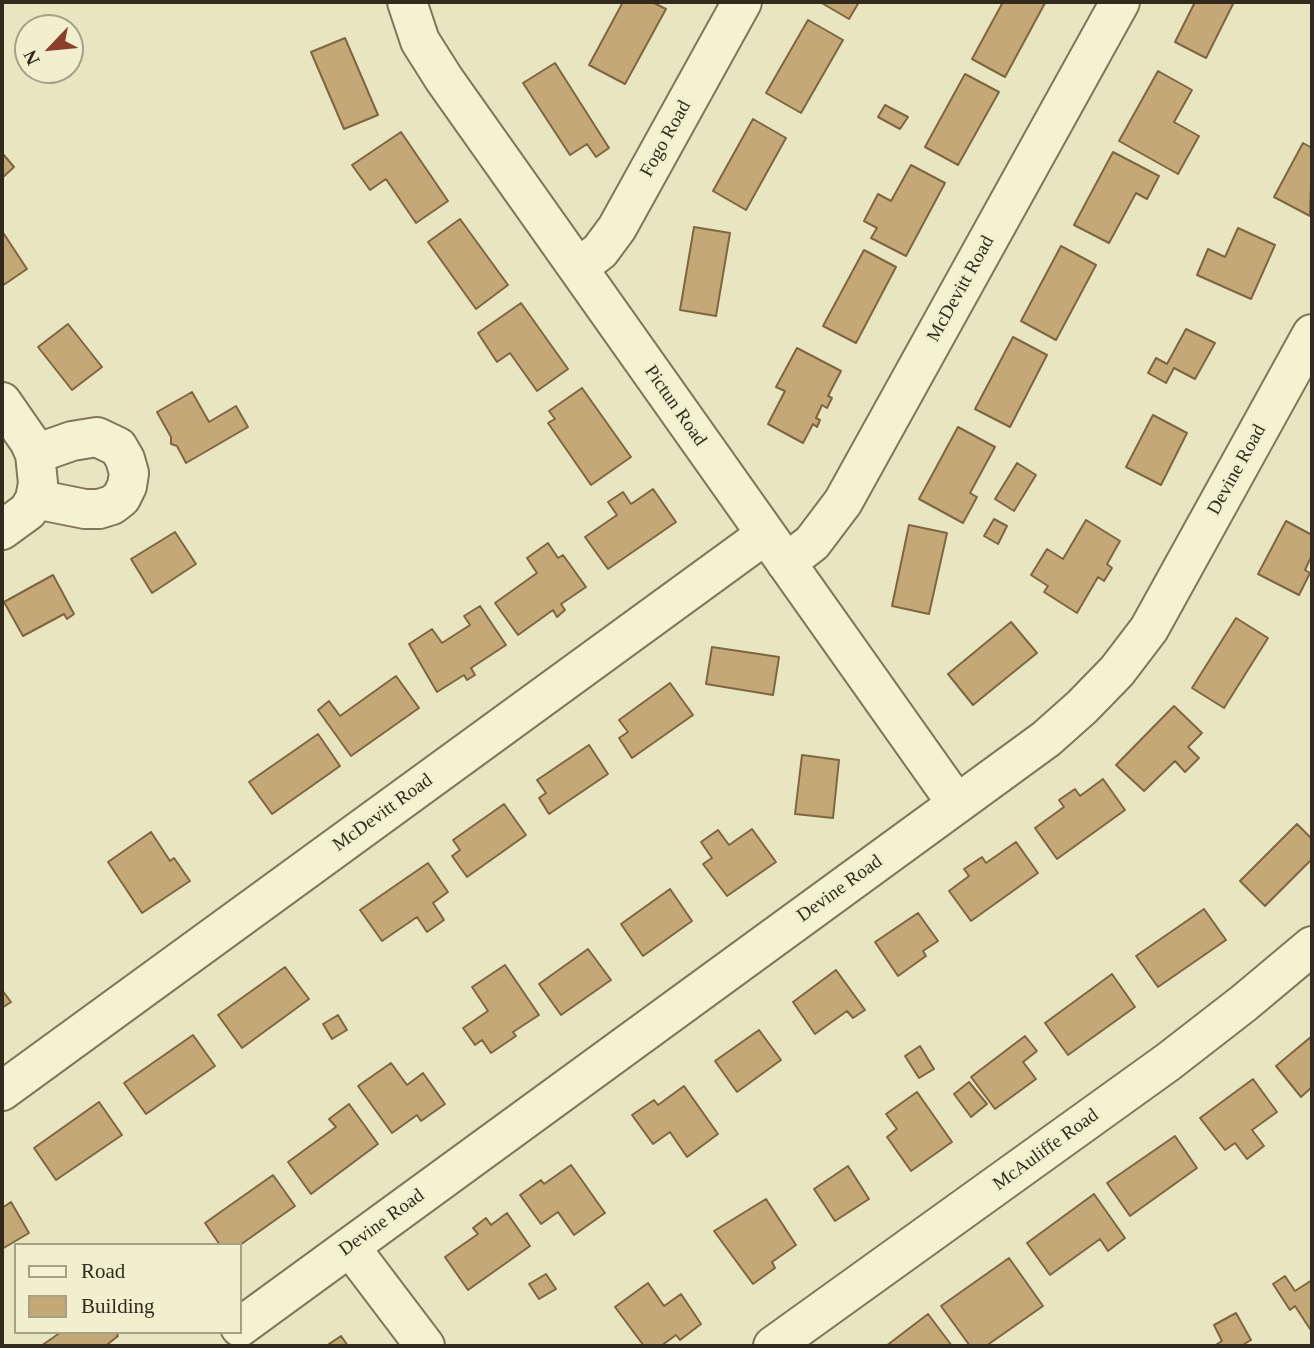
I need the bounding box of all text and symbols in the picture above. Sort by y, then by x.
north arrow [14,14,84,84]
text: N [19,47,44,68]
street label: Fogo Road [636,97,696,181]
street label: McDevitt Road [923,232,999,346]
street label: Pictun Road [639,361,711,451]
street label: Devine Road [1203,421,1271,519]
street label: McDevitt Road [329,769,437,857]
street label: Devine Road [793,850,887,928]
street label: McAuliffe Road [989,1104,1103,1196]
street label: Devine Road [335,1184,429,1262]
legend [14,1243,242,1334]
text: Road [81,1259,125,1283]
text: Building [81,1294,155,1318]

